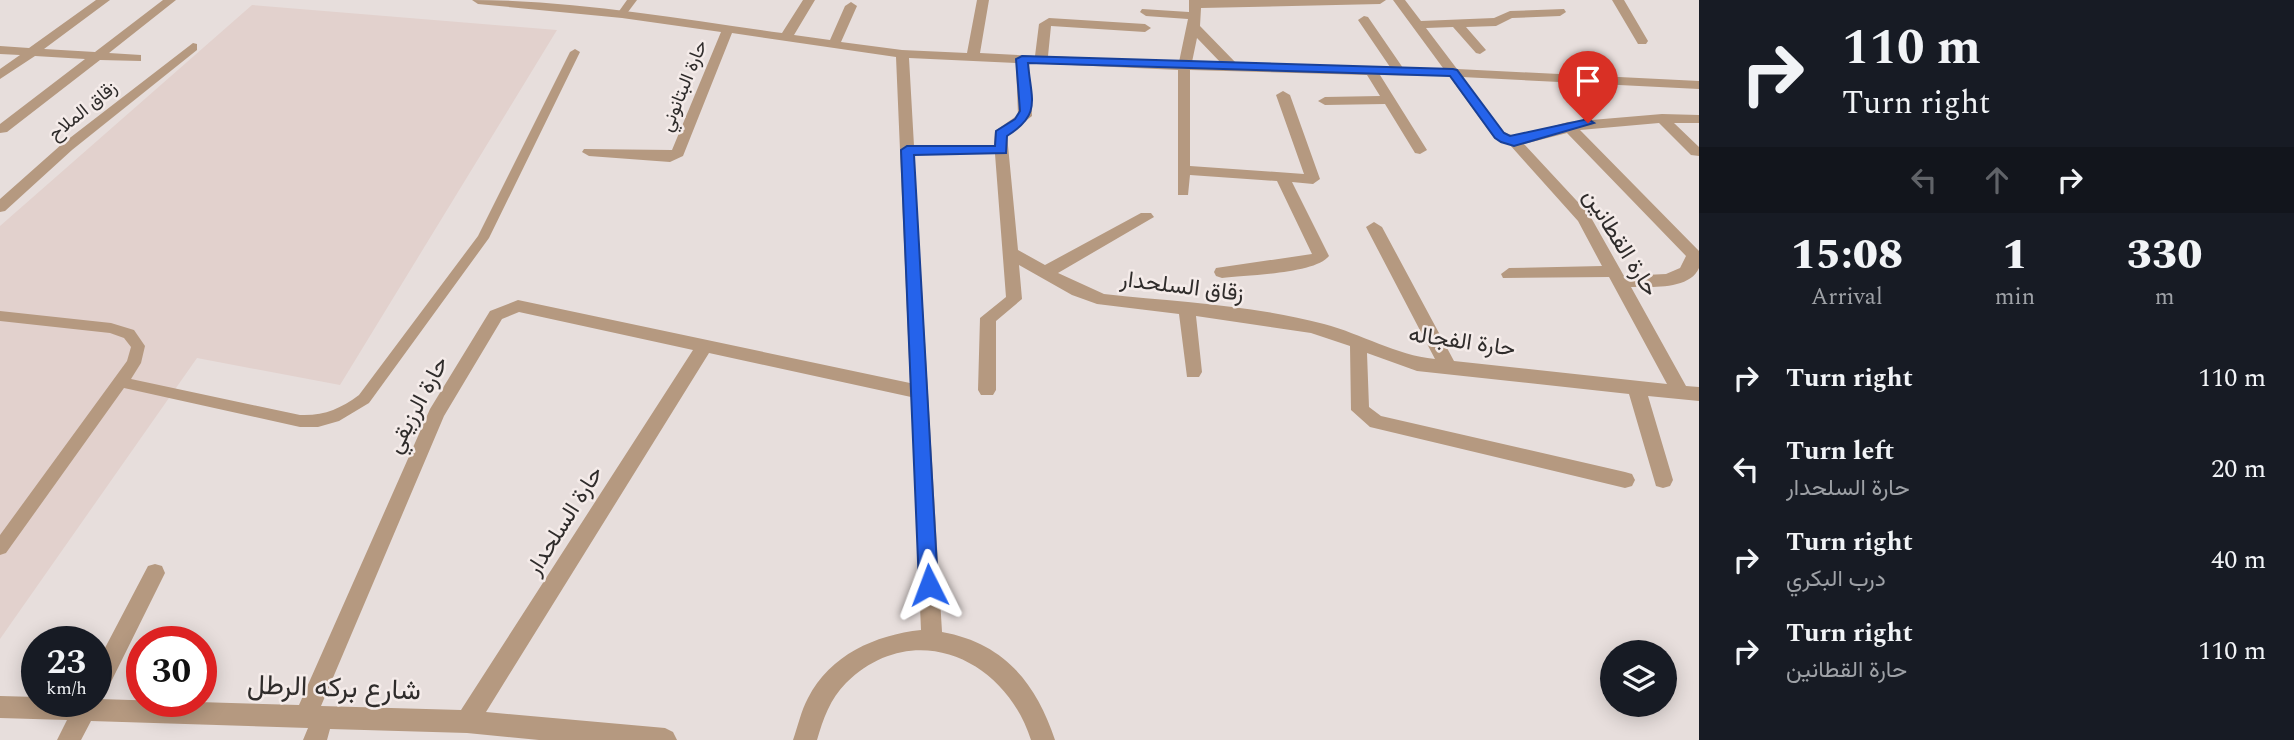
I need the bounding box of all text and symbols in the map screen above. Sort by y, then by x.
text: 110 m [1842,11,1981,86]
icon: right [1727,28,1818,119]
street label: حارة البتانوني [652,36,716,136]
pin [1558,51,1618,123]
icon: arrive [1569,62,1607,100]
street label: زقاق الملاح [42,74,124,148]
text: Turn right [1842,79,1990,128]
icon: left [1905,161,1943,199]
icon: ahead [1978,161,2016,199]
icon: right [2051,161,2089,199]
street label: حارة القطانين [1573,182,1667,304]
text: 15:08 [1791,224,1903,287]
text: 1 [2002,224,2028,287]
text: 330 [2127,224,2202,287]
street label: زقاق السلحدار [1117,262,1246,312]
text: Arrival [1811,280,1883,315]
text: min [1995,280,2035,315]
text: m [2155,280,2174,315]
street label: حارة الفجاله [1406,317,1518,367]
street label: حارة الرزيقي [378,350,458,460]
text: Turn right [1786,358,1913,398]
text: 110 m [2198,358,2266,398]
icon: right [1727,359,1765,397]
text: Turn left [1786,431,1894,471]
text: 20 m [2211,449,2266,489]
icon: left [1727,450,1765,488]
street label: حارة السلحدار [517,459,613,584]
text: حارة السلحدار [1786,471,1910,506]
text: Turn right [1786,522,1913,562]
text: 40 m [2211,540,2266,580]
icon: right [1727,541,1765,579]
position arrow [892,548,966,622]
text: درب البكري [1786,562,1886,597]
text: Turn right [1786,613,1913,653]
speed limit sign: 30 [126,626,217,717]
text: 110 m [2198,631,2266,671]
icon: right [1727,632,1765,670]
text: 23 [47,636,86,689]
map controls [1600,640,1677,717]
button: layers [1600,640,1677,717]
text: حارة القطانين [1786,653,1907,688]
street label: شارع بركه الرطل [246,663,422,713]
text: km/h [46,675,87,702]

